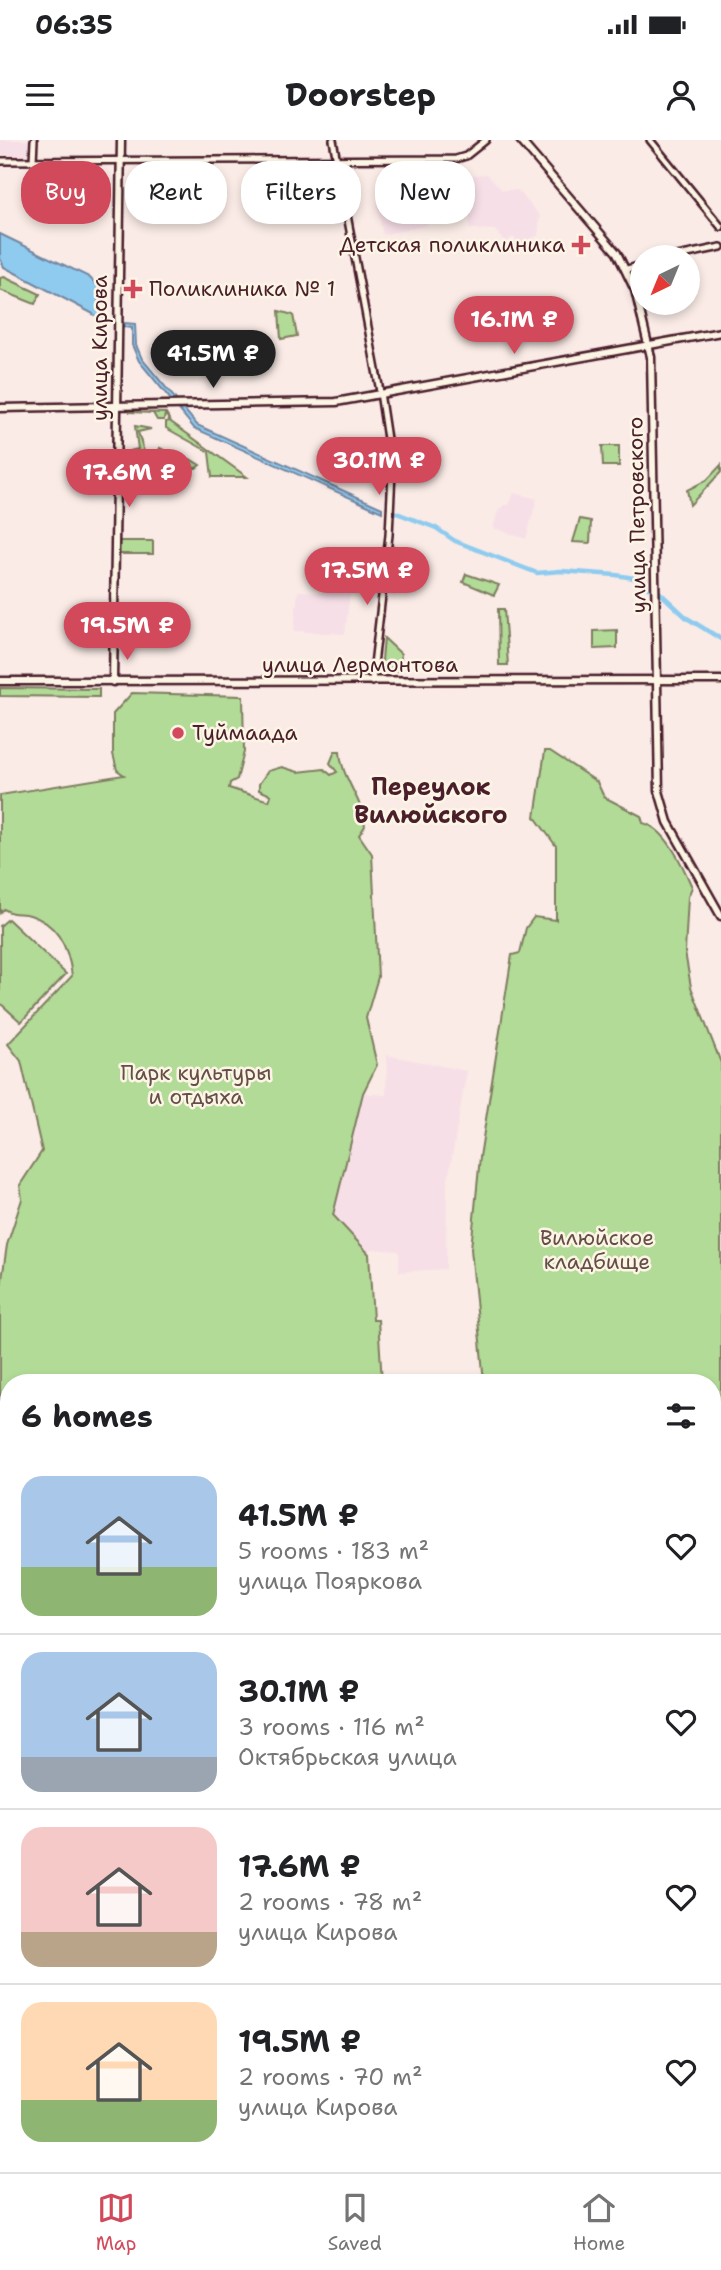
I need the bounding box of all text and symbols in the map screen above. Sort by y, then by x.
text: 06:35 [35,7,113,42]
text: Doorstep [285,73,436,116]
icon: menu [21,76,59,114]
icon: person [662,76,700,114]
chip: Buy [21,161,111,224]
chip: Rent [125,161,227,224]
chip: Filters [241,161,361,224]
chip: New [375,161,475,224]
place label: Детская поликлиника [339,231,565,259]
marker: Детская поликлиника [571,235,591,255]
north arrow [630,245,700,315]
map controls [630,245,700,315]
street label: улица Кирова [86,275,114,421]
place label: Поликлиника № 1 [149,275,336,303]
marker: Поликлиника № 1 [123,279,143,299]
pin: 16.1M ₽ [449,296,579,356]
text: 16.1M ₽ [470,304,558,334]
pin: 41.5M ₽ [148,330,278,390]
text: 41.5M ₽ [167,338,259,368]
street label: улица Петровского [621,416,653,614]
pin: 30.1M ₽ [314,438,444,497]
text: 30.1M ₽ [332,445,426,475]
pin: 17.6M ₽ [64,450,194,509]
text: 17.6M ₽ [82,457,176,487]
pin: 17.5M ₽ [302,547,432,607]
text: 17.5M ₽ [321,555,413,585]
pin: 19.5M ₽ [62,602,192,662]
text: 19.5M ₽ [80,610,174,640]
street label: улица Лермонтова [262,651,458,679]
place label: Туймаада [192,719,298,747]
marker: Туймаада [170,725,186,741]
district label: Переулок Вилюйского [354,771,508,831]
park label: Парк культуры и отдыха [121,1059,271,1111]
park label: Вилюйское кладбище [540,1224,654,1276]
text: 6 homes [21,1396,153,1437]
icon: filters [662,1397,700,1435]
text: 41.5M ₽ [238,1495,359,1536]
icon: home [77,1504,161,1588]
icon: heart [662,1527,700,1565]
text: 5 rooms · 183 m² [238,1536,429,1566]
text: улица Пояркова [238,1566,422,1596]
text: 30.1M ₽ [238,1671,360,1712]
icon: home [77,1680,161,1764]
icon: heart [662,1703,700,1741]
text: 3 rooms · 116 m² [238,1712,425,1742]
text: Октябрьская улица [238,1742,457,1772]
text: 17.6M ₽ [238,1846,361,1887]
icon: home [77,1855,161,1939]
icon: heart [662,1878,700,1916]
text: 2 rooms · 78 m² [238,1887,422,1917]
text: улица Кирова [238,1917,398,1947]
text: 19.5M ₽ [238,2021,361,2062]
icon: home [77,2030,161,2114]
icon: heart [662,2053,700,2091]
text: 2 rooms · 70 m² [238,2062,423,2092]
text: улица Кирова [238,2092,398,2122]
tab: Map [96,2189,136,2256]
tab: Saved [328,2189,382,2256]
tab: Home [573,2189,625,2256]

